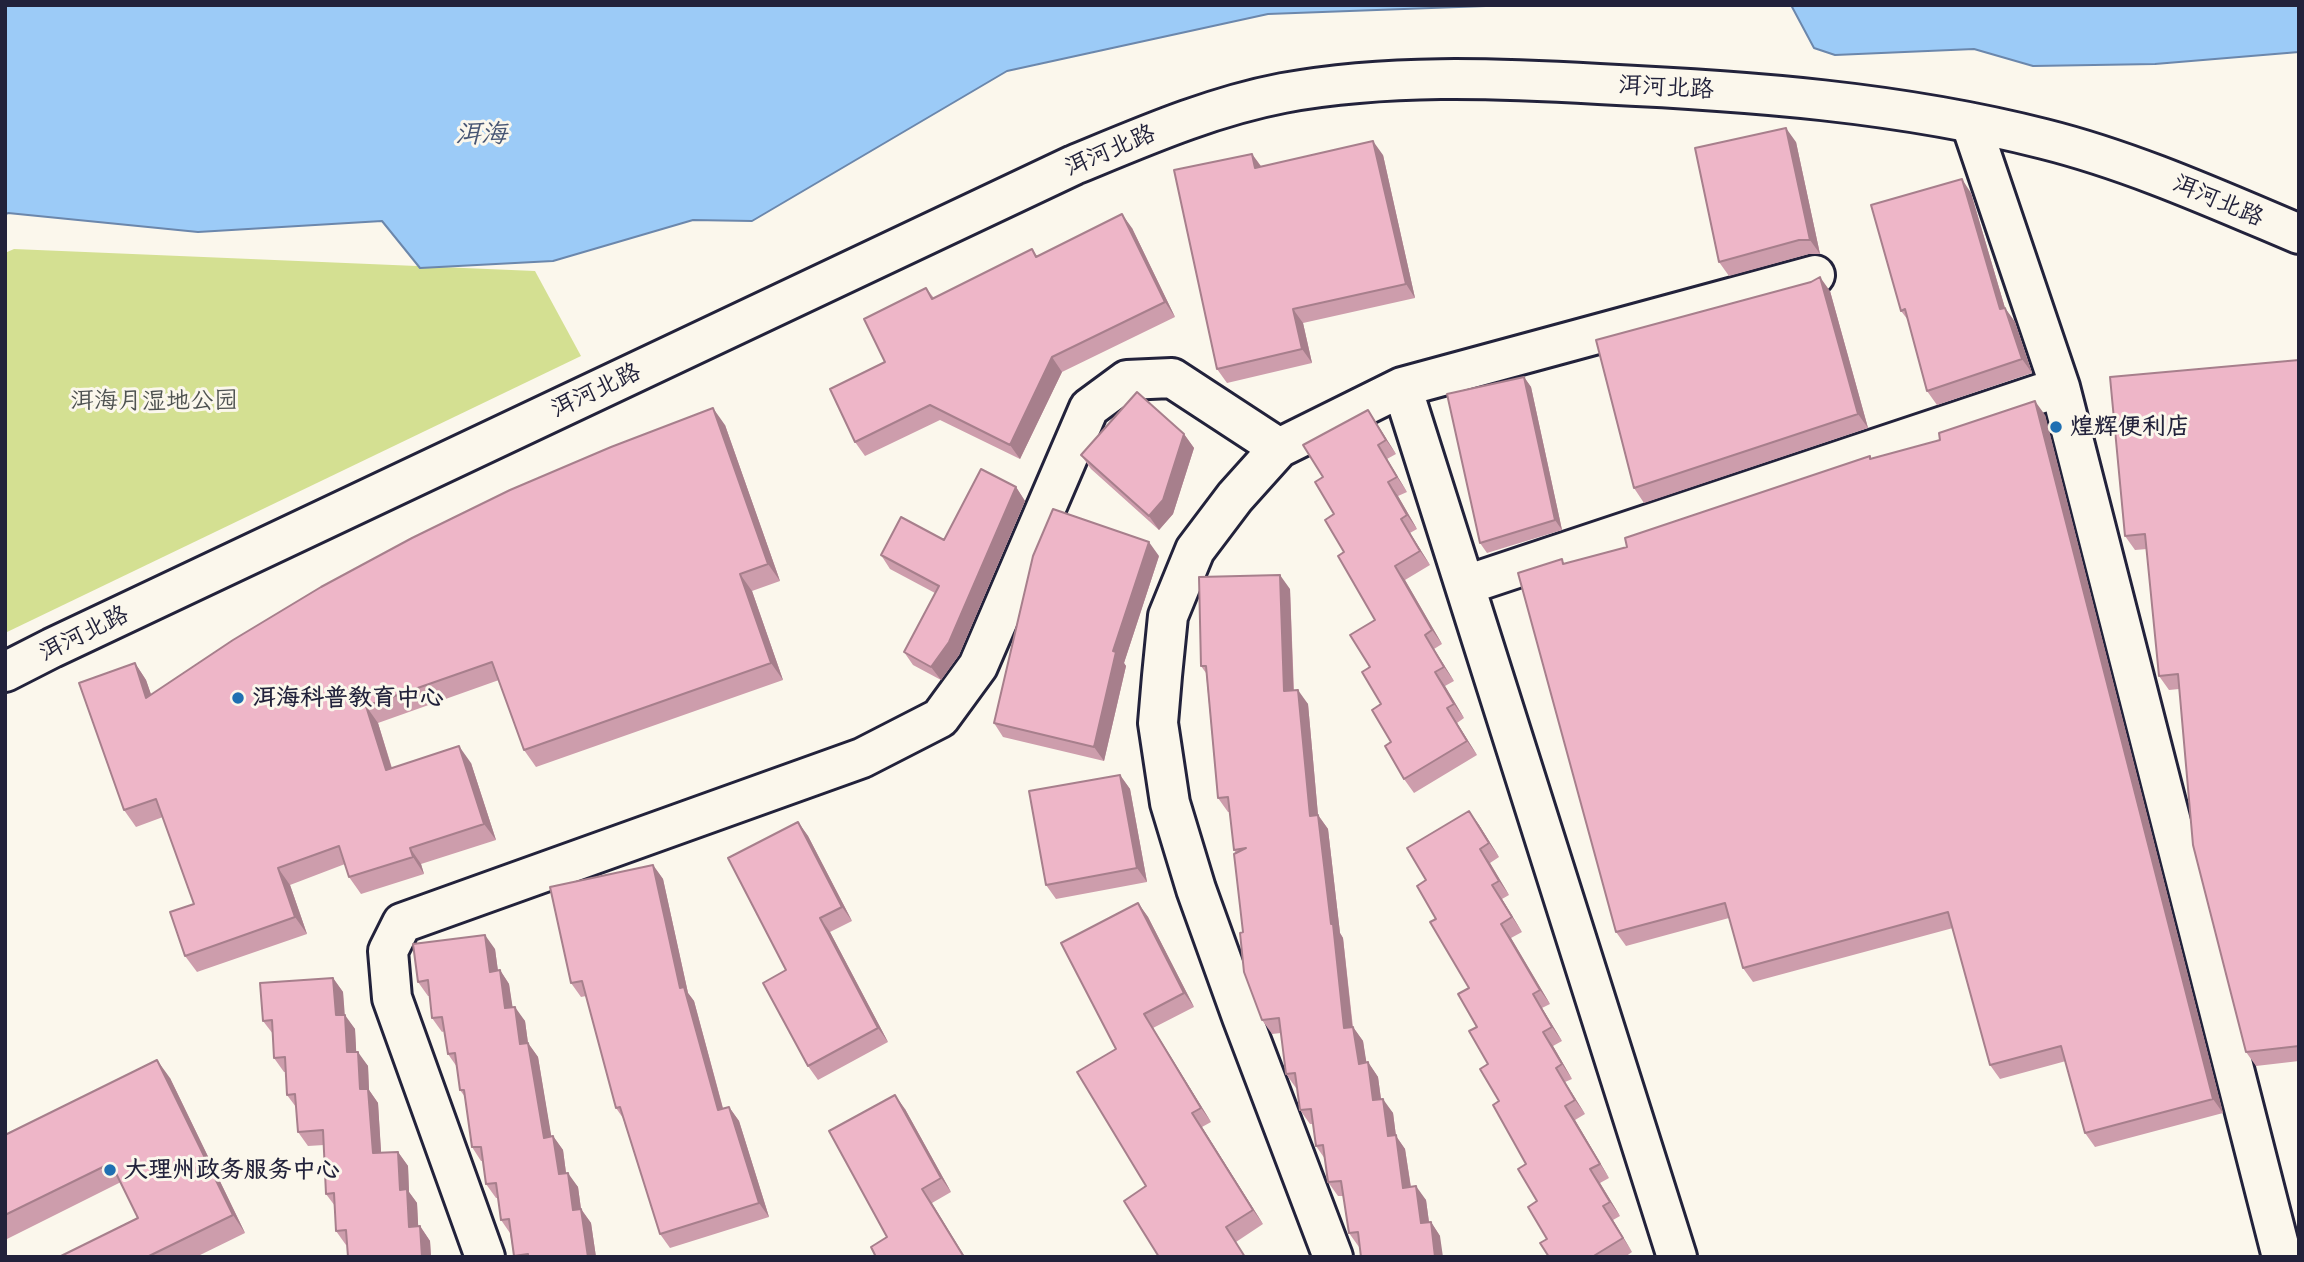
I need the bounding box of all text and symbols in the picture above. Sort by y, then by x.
street label: 洱河北路 [1617,71,1715,105]
water label: 洱海 [455,119,507,151]
street label: 洱河北路 [1060,119,1160,183]
street label: 洱河北路 [2168,169,2268,233]
street label: 洱河北路 [546,358,646,424]
park label: 洱海月湿地公园 [70,387,238,415]
place label: 煌辉便利店 [2070,413,2190,441]
marker: 煌辉便利店 [2048,419,2064,435]
street label: 洱河北路 [35,600,133,668]
place label: 洱海科普教育中心 [252,684,444,712]
marker: 洱海科普教育中心 [230,690,246,706]
place label: 大理州政务服务中心 [124,1156,340,1184]
marker: 大理州政务服务中心 [102,1162,118,1178]

